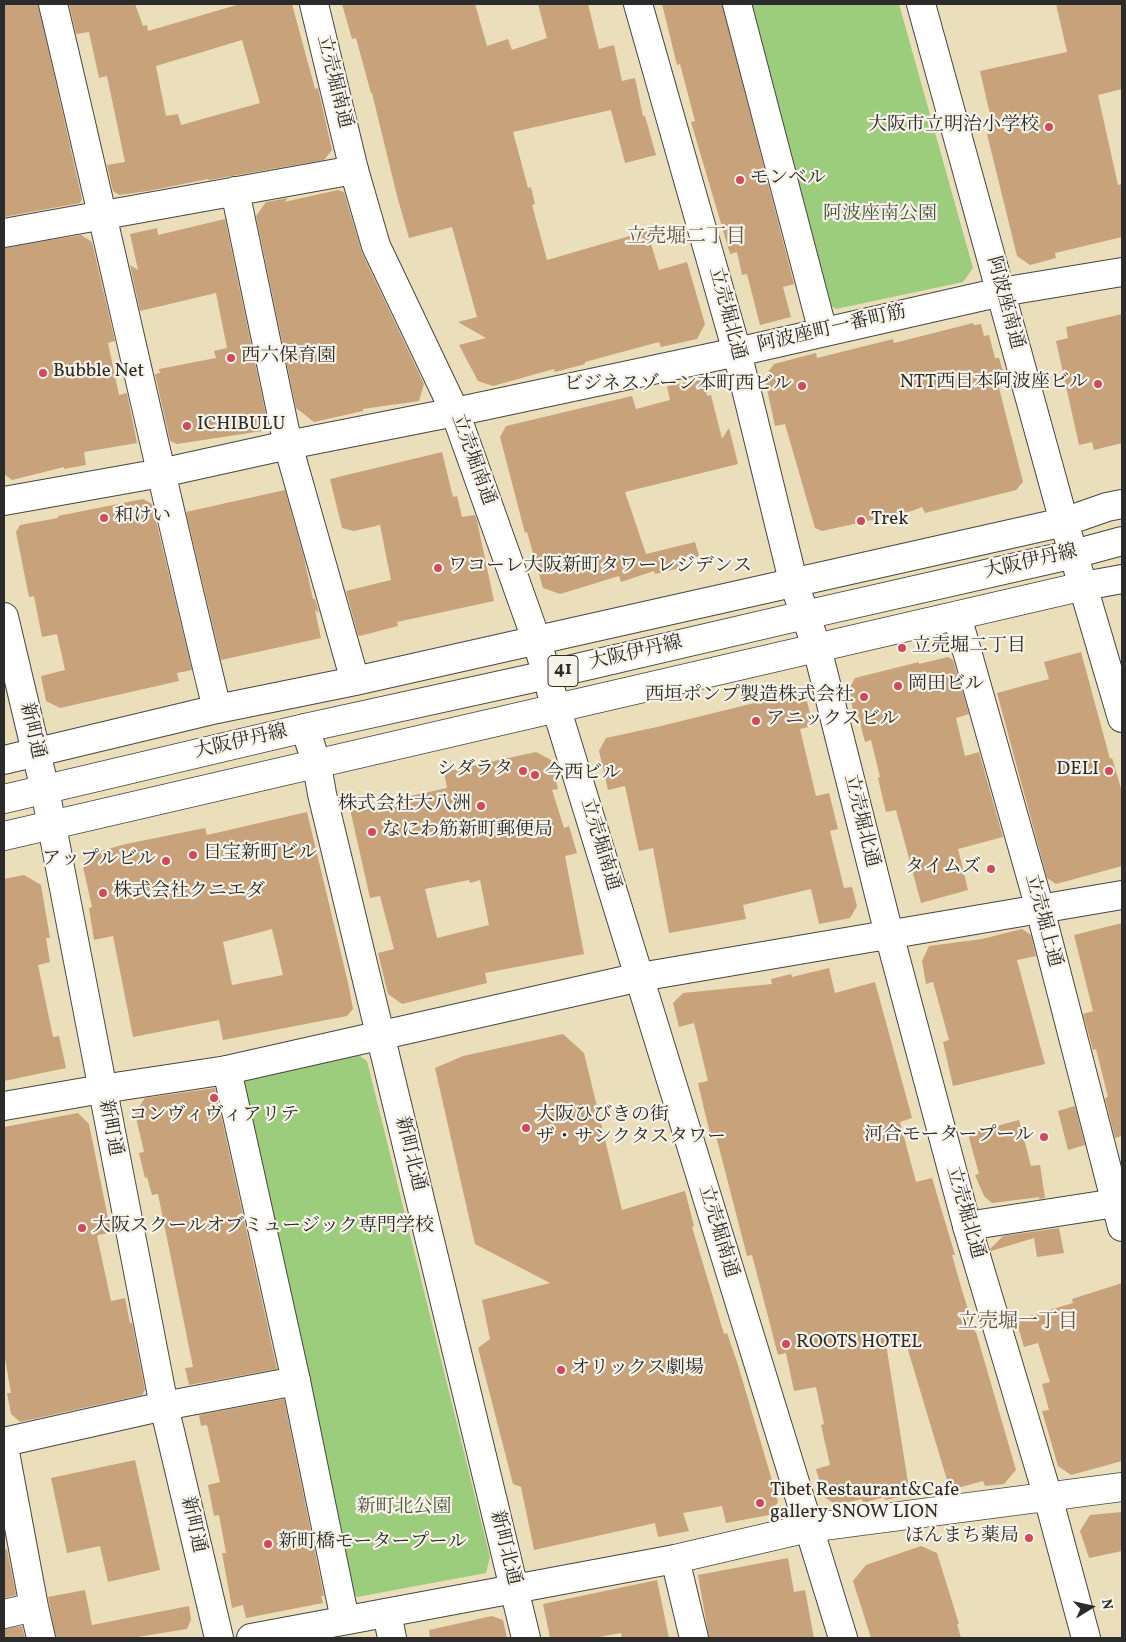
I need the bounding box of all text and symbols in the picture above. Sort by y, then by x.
street label: 立売堀南通 [310,33,356,131]
place label: 大阪市立明治小学校 [868,116,1039,138]
marker: 大阪市立明治小学校 [1043,121,1055,133]
place label: モンベル [750,169,826,191]
marker: モンベル [734,174,746,186]
park label: 阿波座南公園 [823,205,937,227]
district label: 立売堀二丁目 [626,226,746,250]
street label: 阿波座南通 [981,254,1027,352]
street label: 立売堀北通 [703,265,749,363]
street label: 阿波座町一番町筋 [755,302,909,358]
place label: 西六保育園 [241,347,336,369]
marker: 西六保育園 [225,352,237,364]
place label: Bubble Net [53,362,144,384]
marker: Bubble Net [37,367,49,379]
place label: NTT西日本阿波座ビル [900,373,1088,395]
place label: ビジネスゾーン本町西ビル [564,375,792,397]
marker: NTT西日本阿波座ビル [1092,378,1104,390]
marker: ビジネスゾーン本町西ビル [796,380,808,392]
street label: 立売堀南通 [445,411,499,509]
place label: ICHIBULU [197,415,285,437]
marker: ICHIBULU [181,420,193,432]
place label: 和けい [114,507,171,529]
place label: Trek [871,510,909,532]
marker: 和けい [98,512,110,524]
marker: Trek [855,515,867,527]
street label: 大阪伊丹線 [982,541,1080,585]
place label: ワコーレ大阪新町タワーレジデンス [448,557,752,579]
marker: ワコーレ大阪新町タワーレジデンス [432,562,444,574]
street label: 大阪伊丹線 [587,632,685,676]
place label: 立売堀二丁目 [912,637,1026,659]
marker: 立売堀二丁目 [896,642,908,654]
road number: 41 [548,656,578,686]
place label: 岡田ビル [908,675,984,697]
marker: 岡田ビル [892,680,904,692]
place label: 西垣ポンプ製造株式会社 [645,686,854,708]
marker: 西垣ポンプ製造株式会社 [858,691,870,703]
street label: 新町通 [13,701,49,761]
place label: アニックスビル [766,710,899,732]
marker: アニックスビル [750,715,762,727]
street label: 大阪伊丹線 [192,721,290,765]
place label: シダラタ [437,760,513,782]
place label: DELI [1056,760,1099,782]
place label: 今西ビル [545,764,621,786]
marker: シダラタ [517,765,529,777]
marker: DELI [1103,765,1115,777]
marker: 今西ビル [529,769,541,781]
street label: 立売堀北通 [837,772,883,870]
place label: 株式会社大八洲 [338,795,471,817]
street label: 立売堀南通 [574,796,624,894]
marker: 株式会社大八洲 [475,800,487,812]
place label: なにわ筋新町郵便局 [382,821,553,843]
marker: なにわ筋新町郵便局 [366,826,378,838]
place label: 日宝新町ビル [203,844,317,866]
marker: 日宝新町ビル [187,849,199,861]
place label: アップルビル [42,850,156,872]
marker: アップルビル [160,855,172,867]
place label: タイムズ [905,858,981,880]
marker: タイムズ [985,863,997,875]
street label: 立売堀上通 [1019,872,1065,970]
place label: 株式会社クニエダ [113,882,265,904]
marker: 株式会社クニエダ [97,887,109,899]
marker: コンヴィヴィアリテ [208,1092,220,1104]
street label: 新町通 [92,1098,126,1158]
place label: コンヴィヴィアリテ [129,1106,299,1128]
place label: 大阪ひびきの街 ザ・サンクタスタワー [536,1106,726,1150]
street label: 新町北通 [389,1114,429,1194]
marker: 大阪ひびきの街 ザ・サンクタスタワー [520,1122,532,1134]
place label: 河合モータープール [864,1126,1034,1148]
marker: 河合モータープール [1038,1131,1050,1143]
street label: 立売堀北通 [940,1164,988,1262]
street label: 立売堀南通 [692,1183,742,1281]
place label: 大阪スクールオブミュージック専門学校 [92,1217,434,1239]
marker: 大阪スクールオブミュージック専門学校 [76,1222,88,1234]
district label: 立売堀一丁目 [958,1311,1078,1335]
place label: ROOTS HOTEL [796,1333,922,1355]
marker: ROOTS HOTEL [780,1338,792,1350]
place label: オリックス劇場 [571,1359,704,1381]
marker: オリックス劇場 [555,1364,567,1376]
place label: Tibet Restaurant&Cafe gallery SNOW LION [770,1481,959,1525]
street label: 新町通 [174,1495,210,1555]
marker: Tibet Restaurant&Cafe gallery SNOW LION [754,1497,766,1509]
park label: 新町北公園 [357,1498,451,1520]
street label: 新町北通 [484,1508,524,1588]
place label: ほんまち薬局 [905,1527,1019,1549]
marker: ほんまち薬局 [1023,1532,1035,1544]
place label: 新町橋モータープール [278,1533,467,1555]
marker: 新町橋モータープール [262,1538,274,1550]
north arrow [1066,1582,1116,1632]
text: N [1096,1598,1117,1611]

